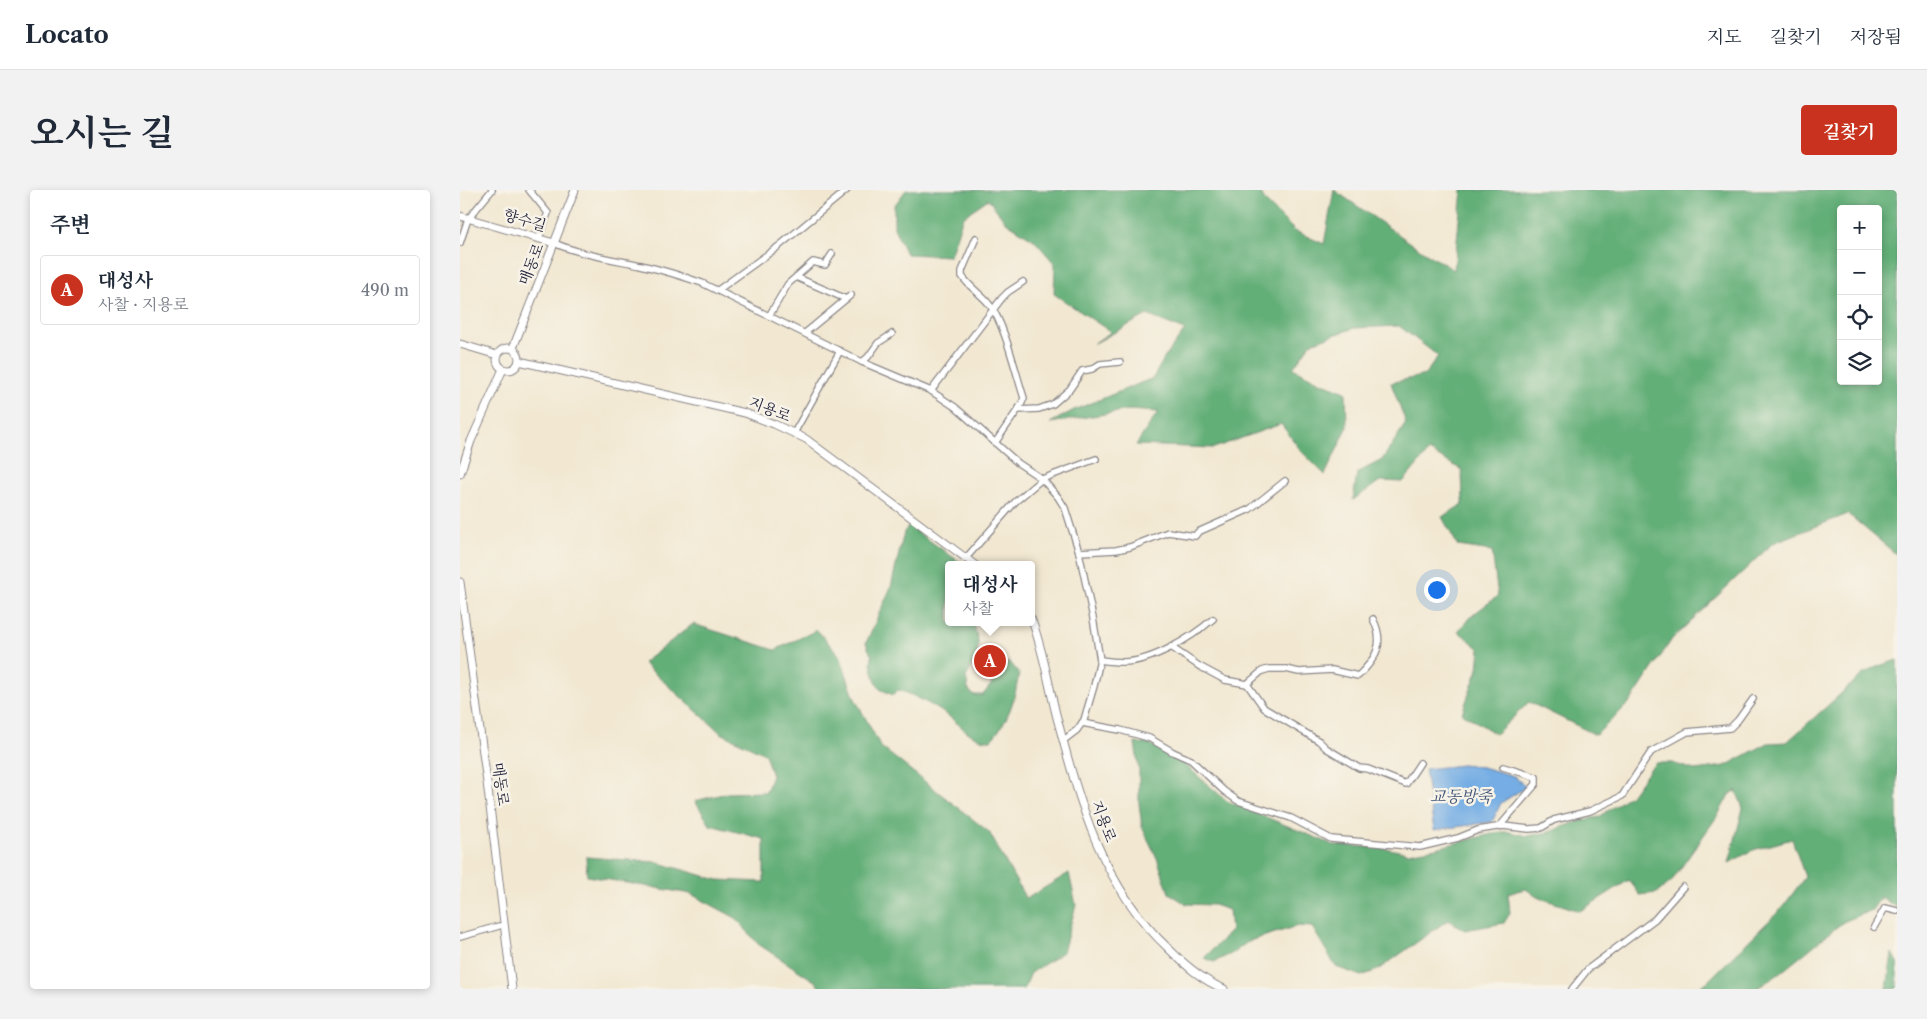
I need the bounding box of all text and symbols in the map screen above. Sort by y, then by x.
text: Locato [25,20,109,49]
text: 지도 [1707,26,1742,48]
text: 길찾기 [1770,26,1822,48]
text: 저장됨 [1850,26,1902,48]
button: 길찾기 [1801,105,1897,155]
text: 오시는 길 [30,111,174,154]
street label: 향수길 [501,205,549,235]
map controls [1837,205,1882,385]
button: + [1837,205,1882,250]
text: 주변 [50,212,91,237]
street label: 매동로 [514,240,548,288]
button: − [1837,250,1882,295]
text: 대성사 [98,269,153,292]
text: A [61,280,73,300]
text: 490 m [361,280,409,300]
text: 사찰 · 지용로 [98,294,188,314]
button: locate [1837,295,1882,340]
button: layers [1837,340,1882,385]
street label: 지용로 [746,392,794,426]
popup [945,561,1035,626]
text: 대성사 [962,573,1018,596]
your location [1424,577,1450,603]
text: 사찰 [962,598,993,618]
pin: A [974,642,1006,680]
street label: 매동로 [489,761,514,807]
water label: 교동방죽 [1430,786,1493,806]
street label: 지용로 [1087,797,1121,845]

